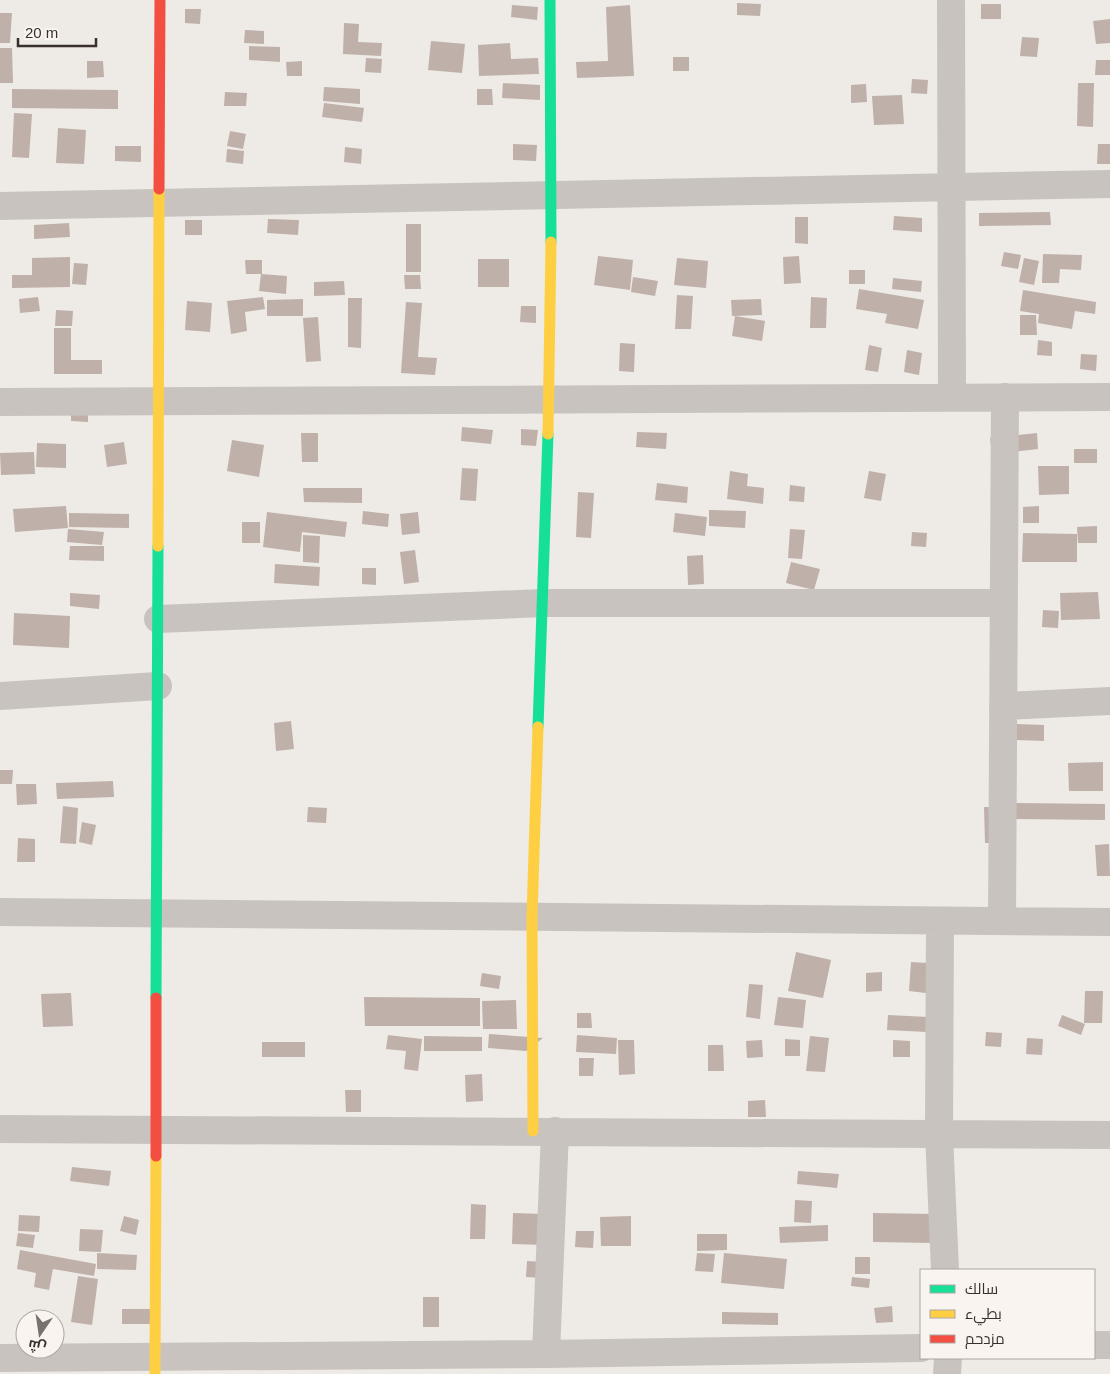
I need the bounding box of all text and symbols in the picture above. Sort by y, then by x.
scale bar [18,15,95,47]
text: 20 m [25,24,58,41]
legend [920,1269,1095,1359]
text: سالك [965,1280,998,1297]
text: بطيء [965,1305,1002,1326]
north arrow [15,1309,65,1359]
text: مزدحم [965,1330,1005,1349]
text: ش [26,1336,48,1356]

